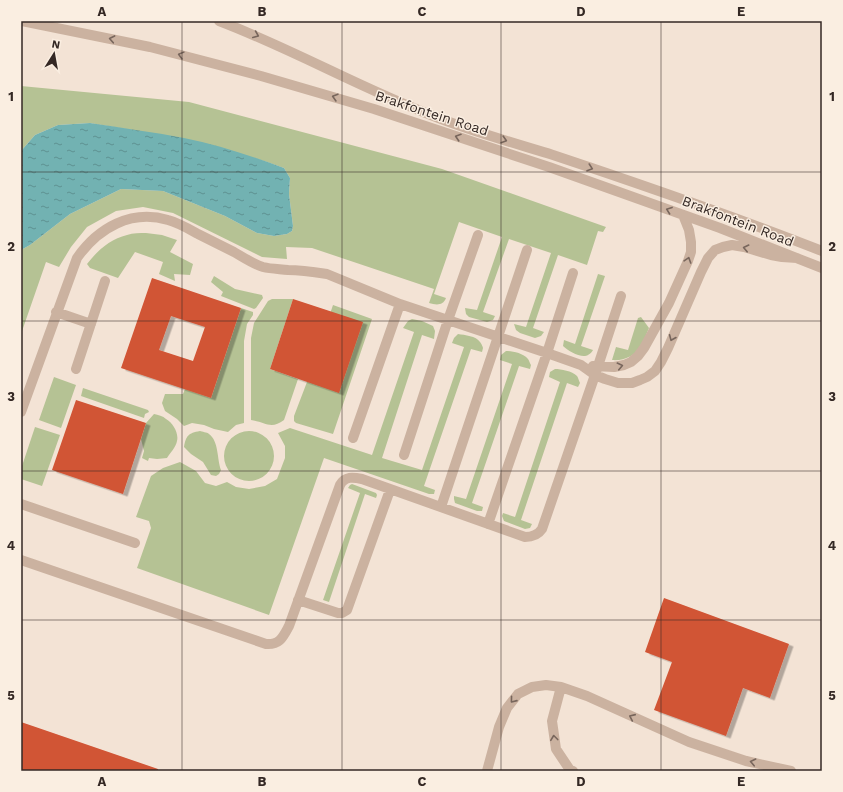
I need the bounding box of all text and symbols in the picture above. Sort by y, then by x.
text: A [98,4,107,19]
text: B [258,4,267,19]
text: C [418,4,427,19]
text: D [576,4,586,19]
text: E [737,4,745,19]
one-way arrow [252,31,259,39]
north arrow [34,34,74,74]
one-way arrow [109,36,115,44]
text: N [51,38,61,52]
one-way arrow [177,51,184,60]
street label: Brakfontein Road [373,87,491,139]
text: 1 [8,89,14,104]
text: 1 [829,89,835,104]
one-way arrow [331,93,338,102]
one-way arrow [455,133,462,141]
one-way arrow [500,135,507,144]
one-way arrow [586,163,593,171]
street label: Brakfontein Road [680,192,796,250]
one-way arrow [666,206,673,214]
text: 2 [7,239,15,254]
text: 2 [828,239,836,254]
one-way arrow [742,244,749,253]
one-way arrow [683,257,692,264]
one-way arrow [669,334,677,342]
one-way arrow [616,362,623,370]
text: 3 [7,389,15,404]
text: 3 [828,389,836,404]
text: 4 [7,538,16,553]
text: 4 [828,538,837,553]
text: 5 [7,688,15,703]
text: 5 [828,688,836,703]
one-way arrow [510,696,517,703]
one-way arrow [629,713,636,721]
one-way arrow [550,735,559,741]
one-way arrow [750,759,757,767]
text: A [98,774,107,789]
text: B [258,774,267,789]
text: C [418,774,427,789]
text: D [576,774,586,789]
text: E [737,774,745,789]

